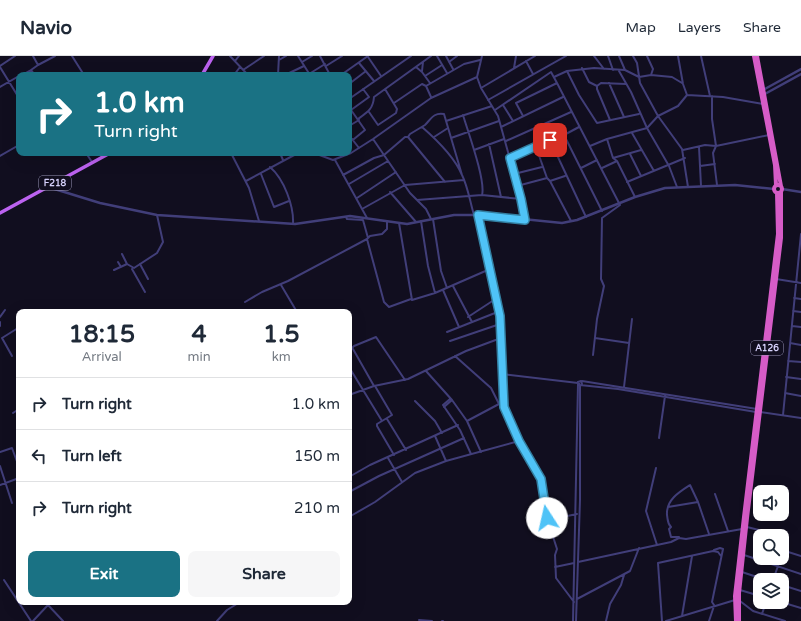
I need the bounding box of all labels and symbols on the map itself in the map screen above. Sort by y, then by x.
pin [533,123,567,157]
road number: F218 [39,176,71,190]
road number: A126 [751,341,783,355]
position arrow [526,497,568,539]

